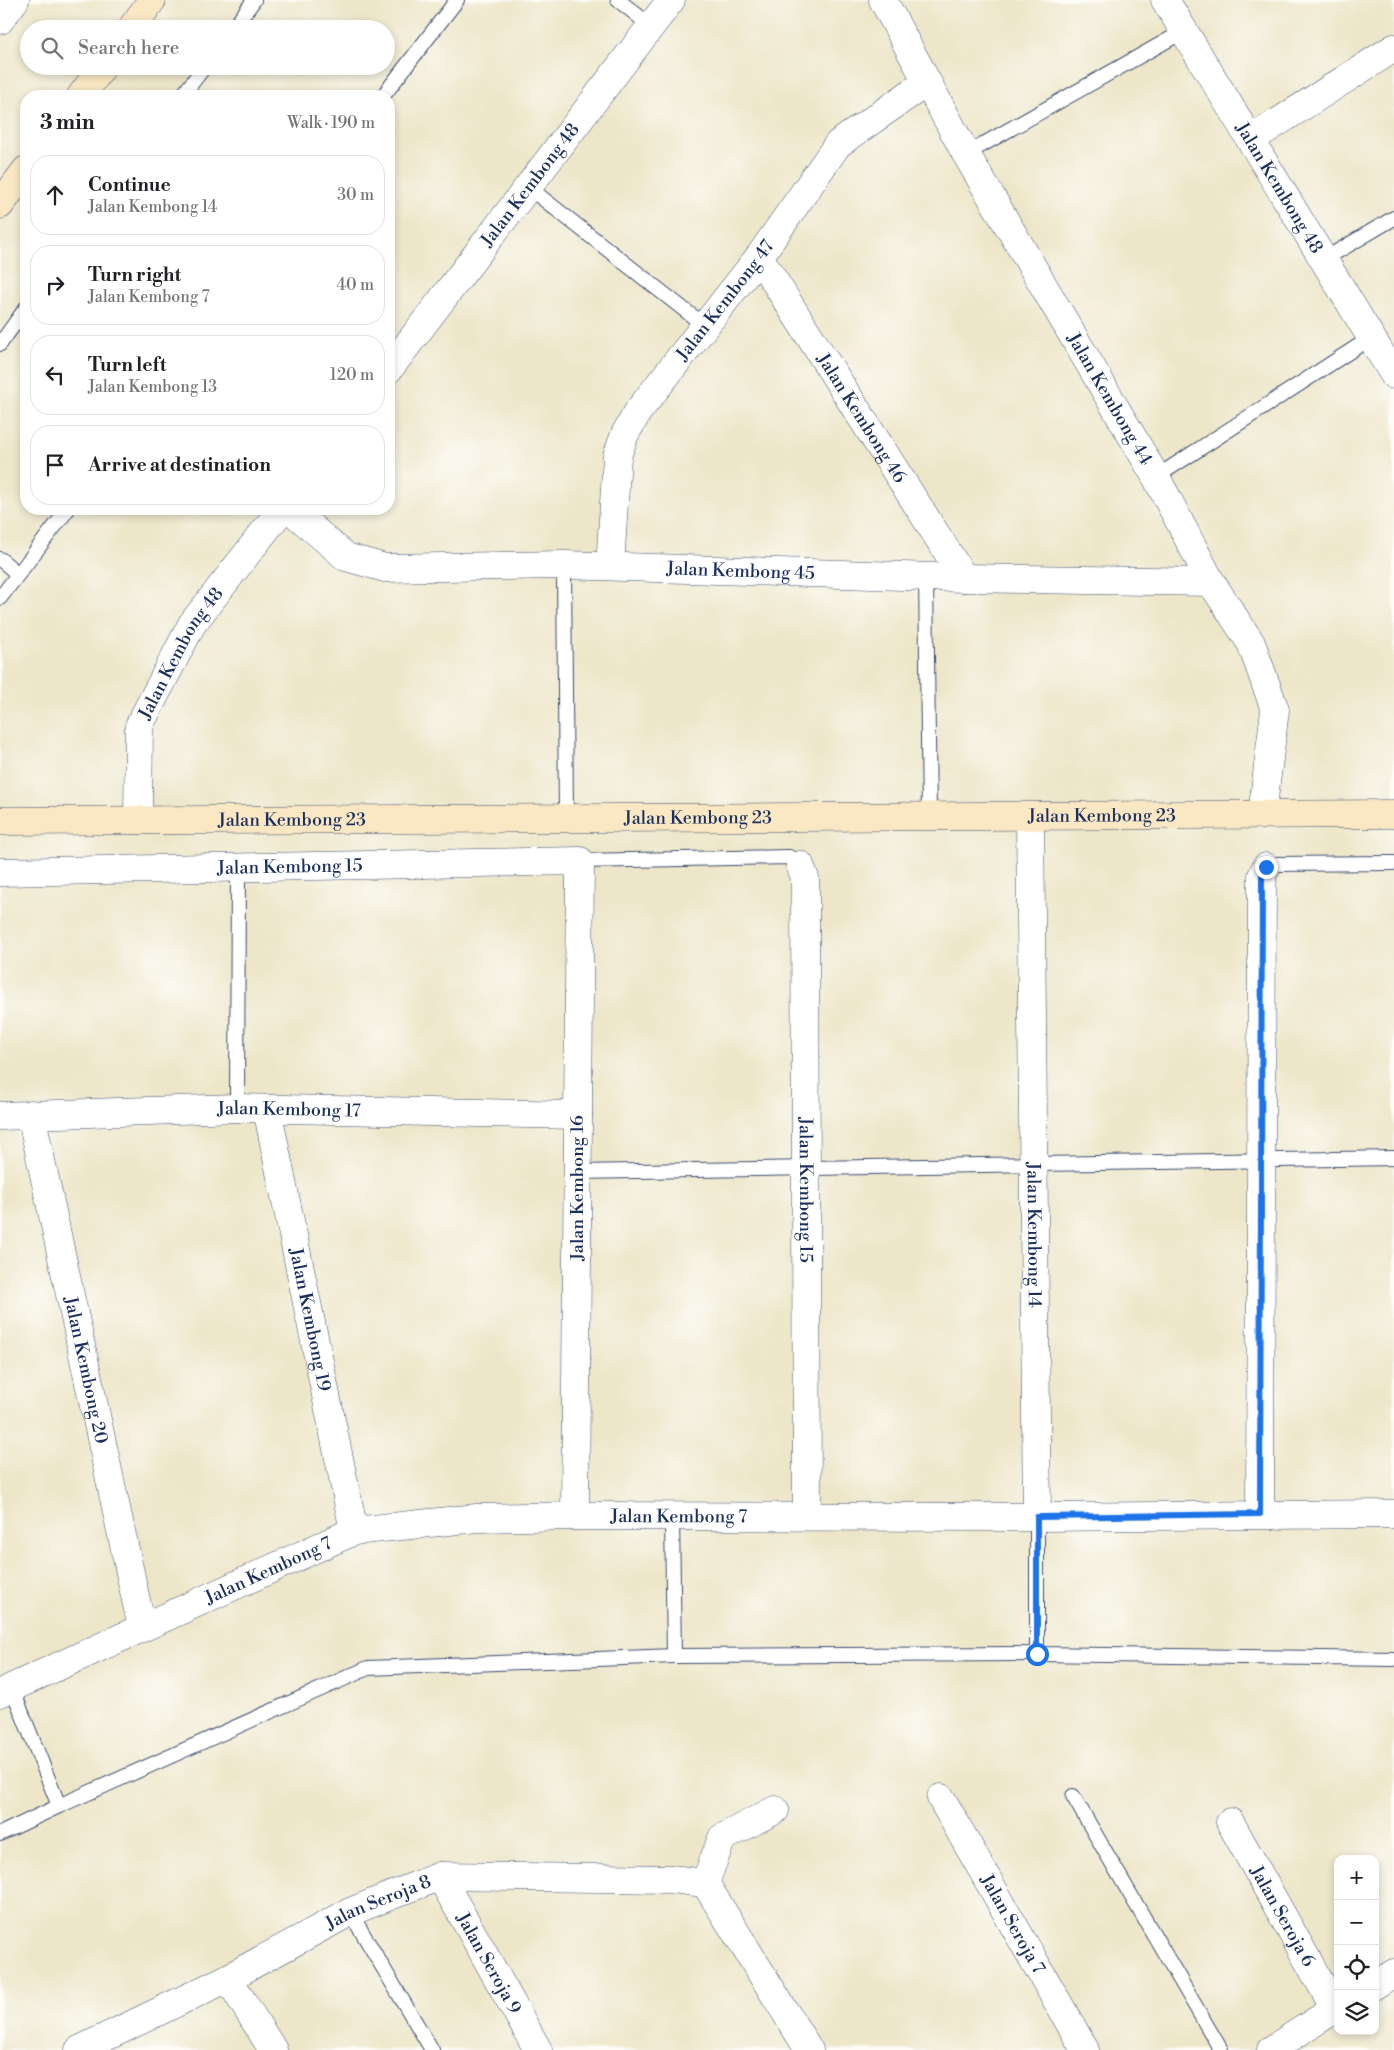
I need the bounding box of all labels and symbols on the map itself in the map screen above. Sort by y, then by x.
street label: Jalan Kembong 48 [1230,117,1328,258]
street label: Jalan Kembong 48 [475,118,584,252]
street label: Jalan Kembong 47 [670,235,779,366]
street label: Jalan Kembong 44 [1062,328,1158,469]
street label: Jalan Kembong 46 [811,348,912,487]
street label: Jalan Kembong 45 [665,557,815,585]
street label: Jalan Kembong 48 [133,582,228,724]
street label: Jalan Kembong 23 [1027,804,1176,827]
street label: Jalan Kembong 23 [623,806,772,829]
street label: Jalan Kembong 23 [217,808,366,831]
street label: Jalan Kembong 15 [216,854,363,879]
route end [1255,856,1278,879]
street label: Jalan Kembong 17 [216,1096,361,1122]
street label: Jalan Kembong 16 [566,1115,589,1262]
street label: Jalan Kembong 15 [794,1116,818,1263]
street label: Jalan Kembong 14 [1022,1161,1046,1308]
street label: Jalan Kembong 19 [284,1245,336,1393]
street label: Jalan Kembong 20 [59,1293,113,1446]
street label: Jalan Kembong 7 [610,1505,747,1528]
street label: Jalan Kembong 7 [200,1531,335,1610]
route start [1026,1643,1049,1666]
street label: Jalan Seroja 6 [1245,1861,1320,1971]
street label: Jalan Seroja 8 [320,1869,434,1935]
street label: Jalan Seroja 7 [975,1869,1050,1978]
street label: Jalan Seroja 9 [451,1908,527,2018]

